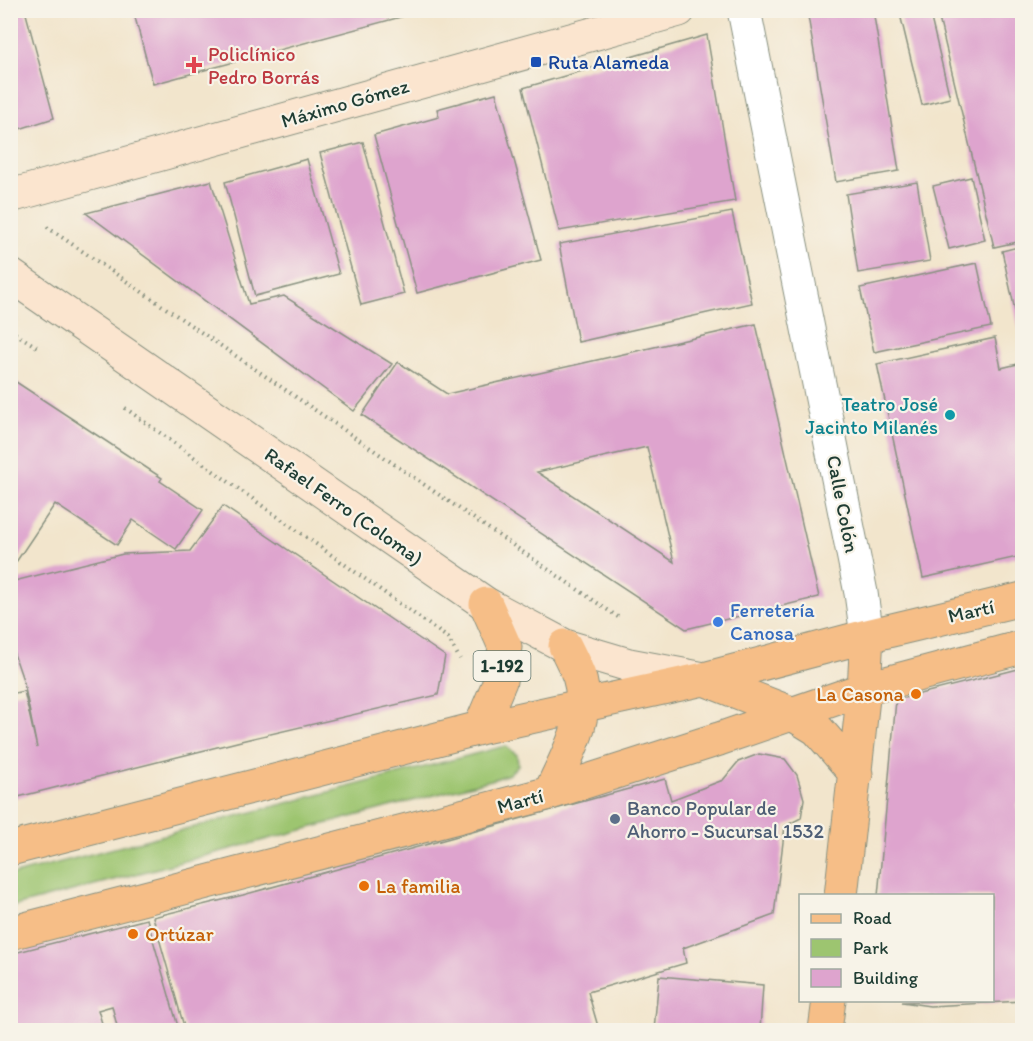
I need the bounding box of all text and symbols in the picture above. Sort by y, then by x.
place label: Policlínico Pedro Borrás [208,42,320,89]
place label: Ruta Alameda [548,50,669,74]
marker: Ruta Alameda [529,55,543,69]
marker: Policlínico Pedro Borrás [185,56,203,74]
street label: Máximo Gómez [278,73,412,133]
place label: Teatro José Jacinto Milanés [805,392,938,439]
marker: Teatro José Jacinto Milanés [943,408,957,422]
street label: Rafael Ferro (Coloma) [260,442,428,570]
street label: Calle Colón [822,453,864,555]
street label: Martí [946,594,996,628]
place label: Ferretería Canosa [730,598,815,645]
marker: Ferretería Canosa [711,615,725,629]
road number: 1-192 [474,651,530,681]
place label: La Casona [816,682,905,706]
marker: La Casona [909,687,923,701]
street label: Martí [494,783,546,819]
place label: Banco Popular de Ahorro - Sucursal 1532 [627,796,824,843]
marker: Banco Popular de Ahorro - Sucursal 1532 [608,812,622,826]
place label: La familia [376,874,460,898]
marker: La familia [357,879,371,893]
legend [799,894,994,1002]
text: Road [853,907,892,929]
place label: Ortúzar [145,922,214,946]
marker: Ortúzar [126,927,140,941]
text: Park [853,937,888,959]
text: Building [853,967,919,989]

